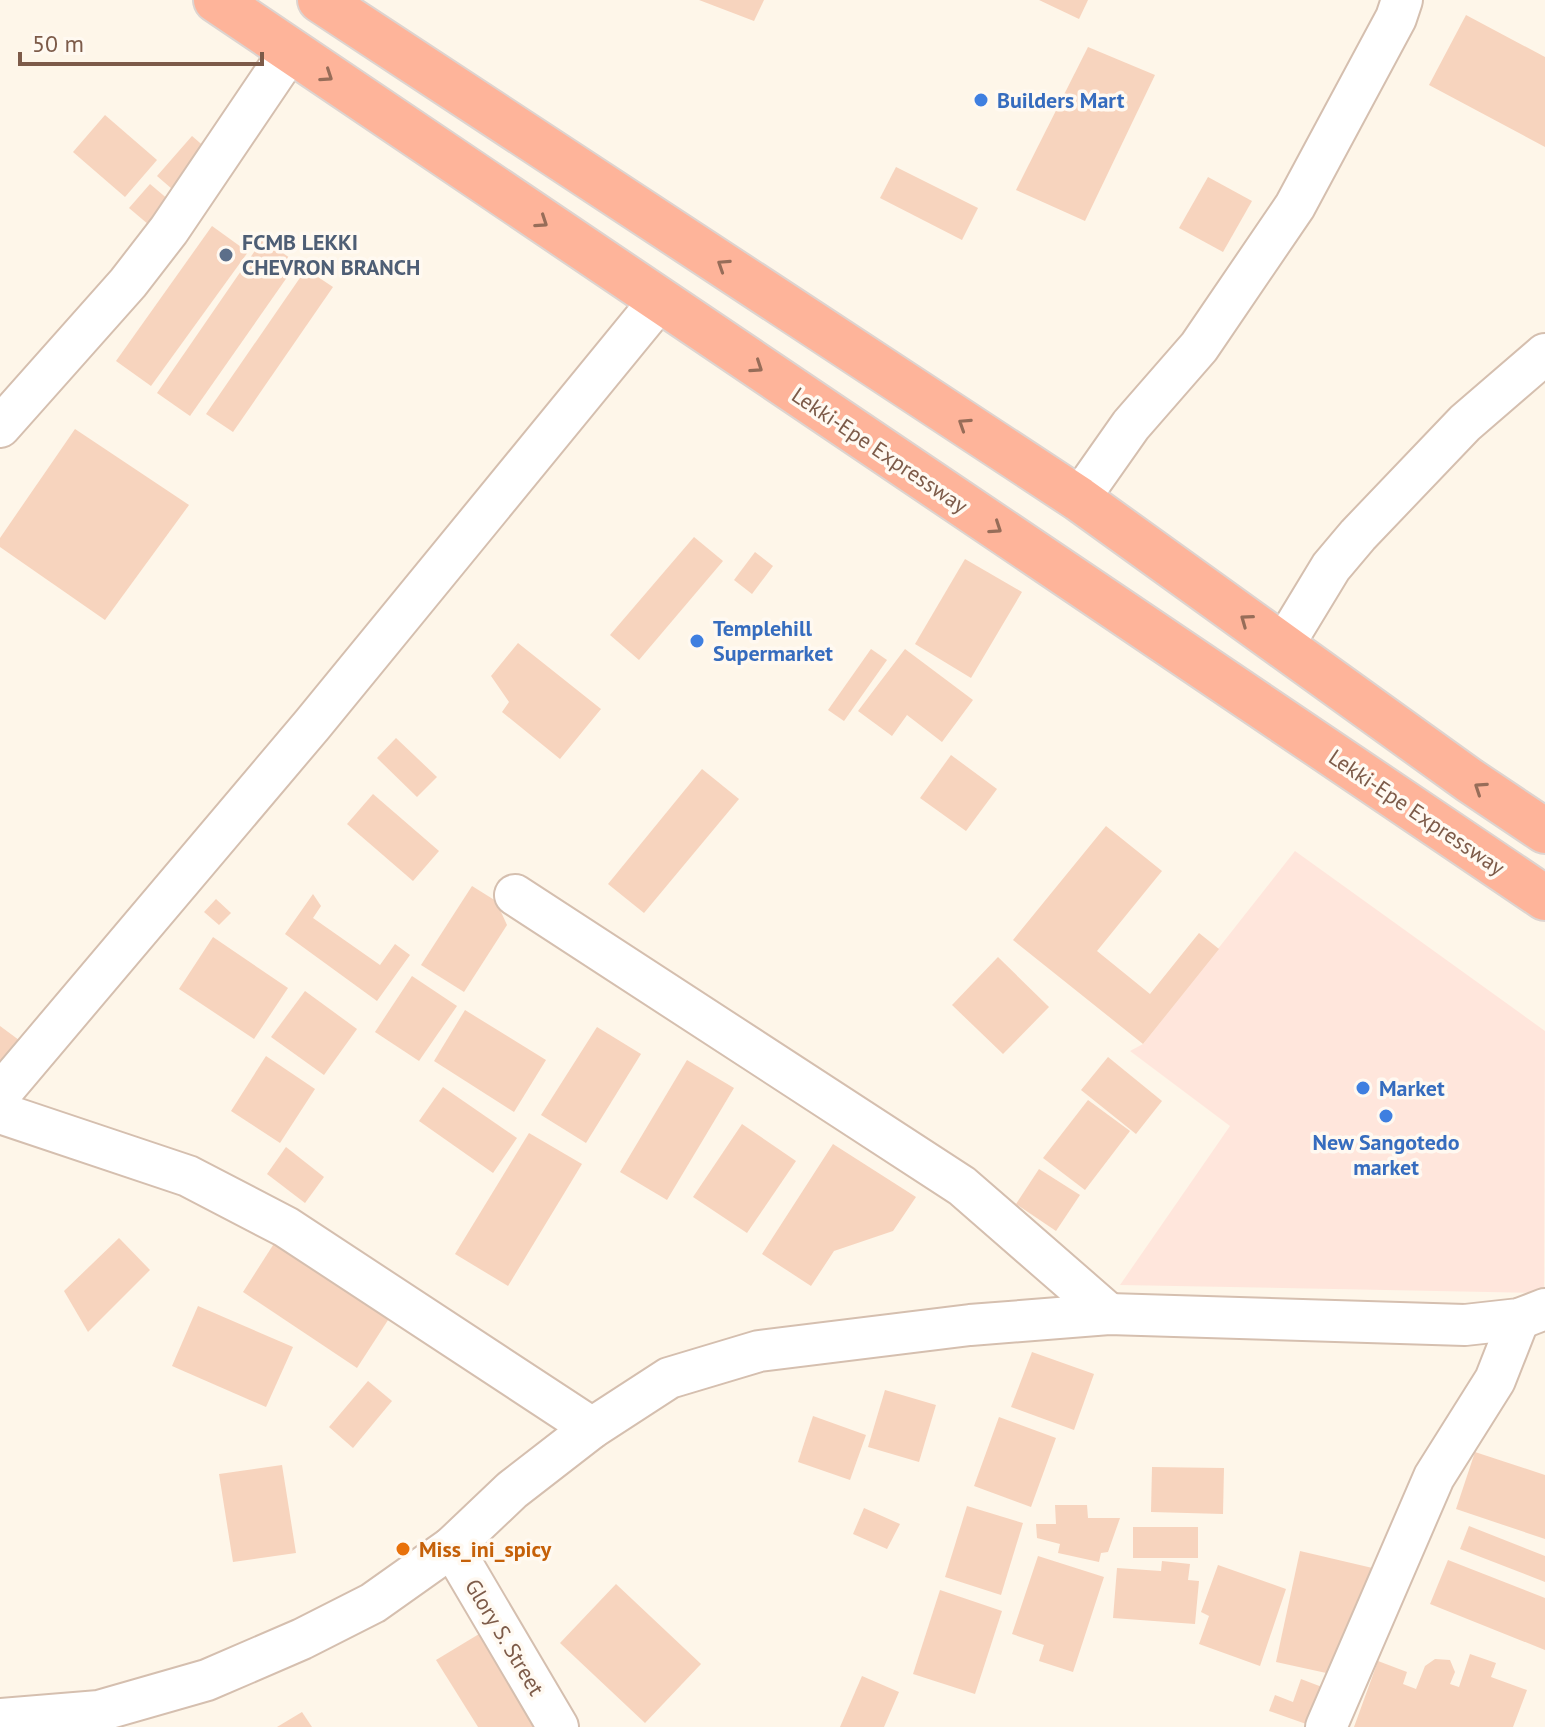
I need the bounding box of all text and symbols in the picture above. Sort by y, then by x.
scale bar [20,16,262,66]
text: 50 m [32,28,84,59]
one-way arrow [318,66,333,81]
place label: Builders Mart [997,86,1125,114]
marker: Builders Mart [972,91,990,109]
one-way arrow [534,212,548,227]
place label: FCMB LEKKI CHEVRON BRANCH [242,228,420,281]
marker: FCMB LEKKI CHEVRON BRANCH [217,246,235,264]
one-way arrow [718,260,732,275]
one-way arrow [749,358,763,373]
street label: Lekki-Epe Expressway [787,381,974,520]
one-way arrow [958,418,972,433]
one-way arrow [988,518,1002,533]
place label: Templehill Supermarket [713,614,833,667]
one-way arrow [1241,615,1255,630]
marker: Templehill Supermarket [688,632,706,650]
street label: Lekki-Epe Expressway [1324,743,1511,882]
one-way arrow [1475,782,1489,797]
place label: Market [1379,1074,1445,1102]
marker: Market [1354,1079,1372,1097]
marker: New Sangotedo market [1377,1107,1395,1125]
place label: New Sangotedo market [1312,1128,1460,1181]
place label: Miss_ini_spicy [419,1535,552,1563]
marker: Miss_ini_spicy [394,1540,412,1558]
street label: Glory S. Street [459,1574,551,1701]

